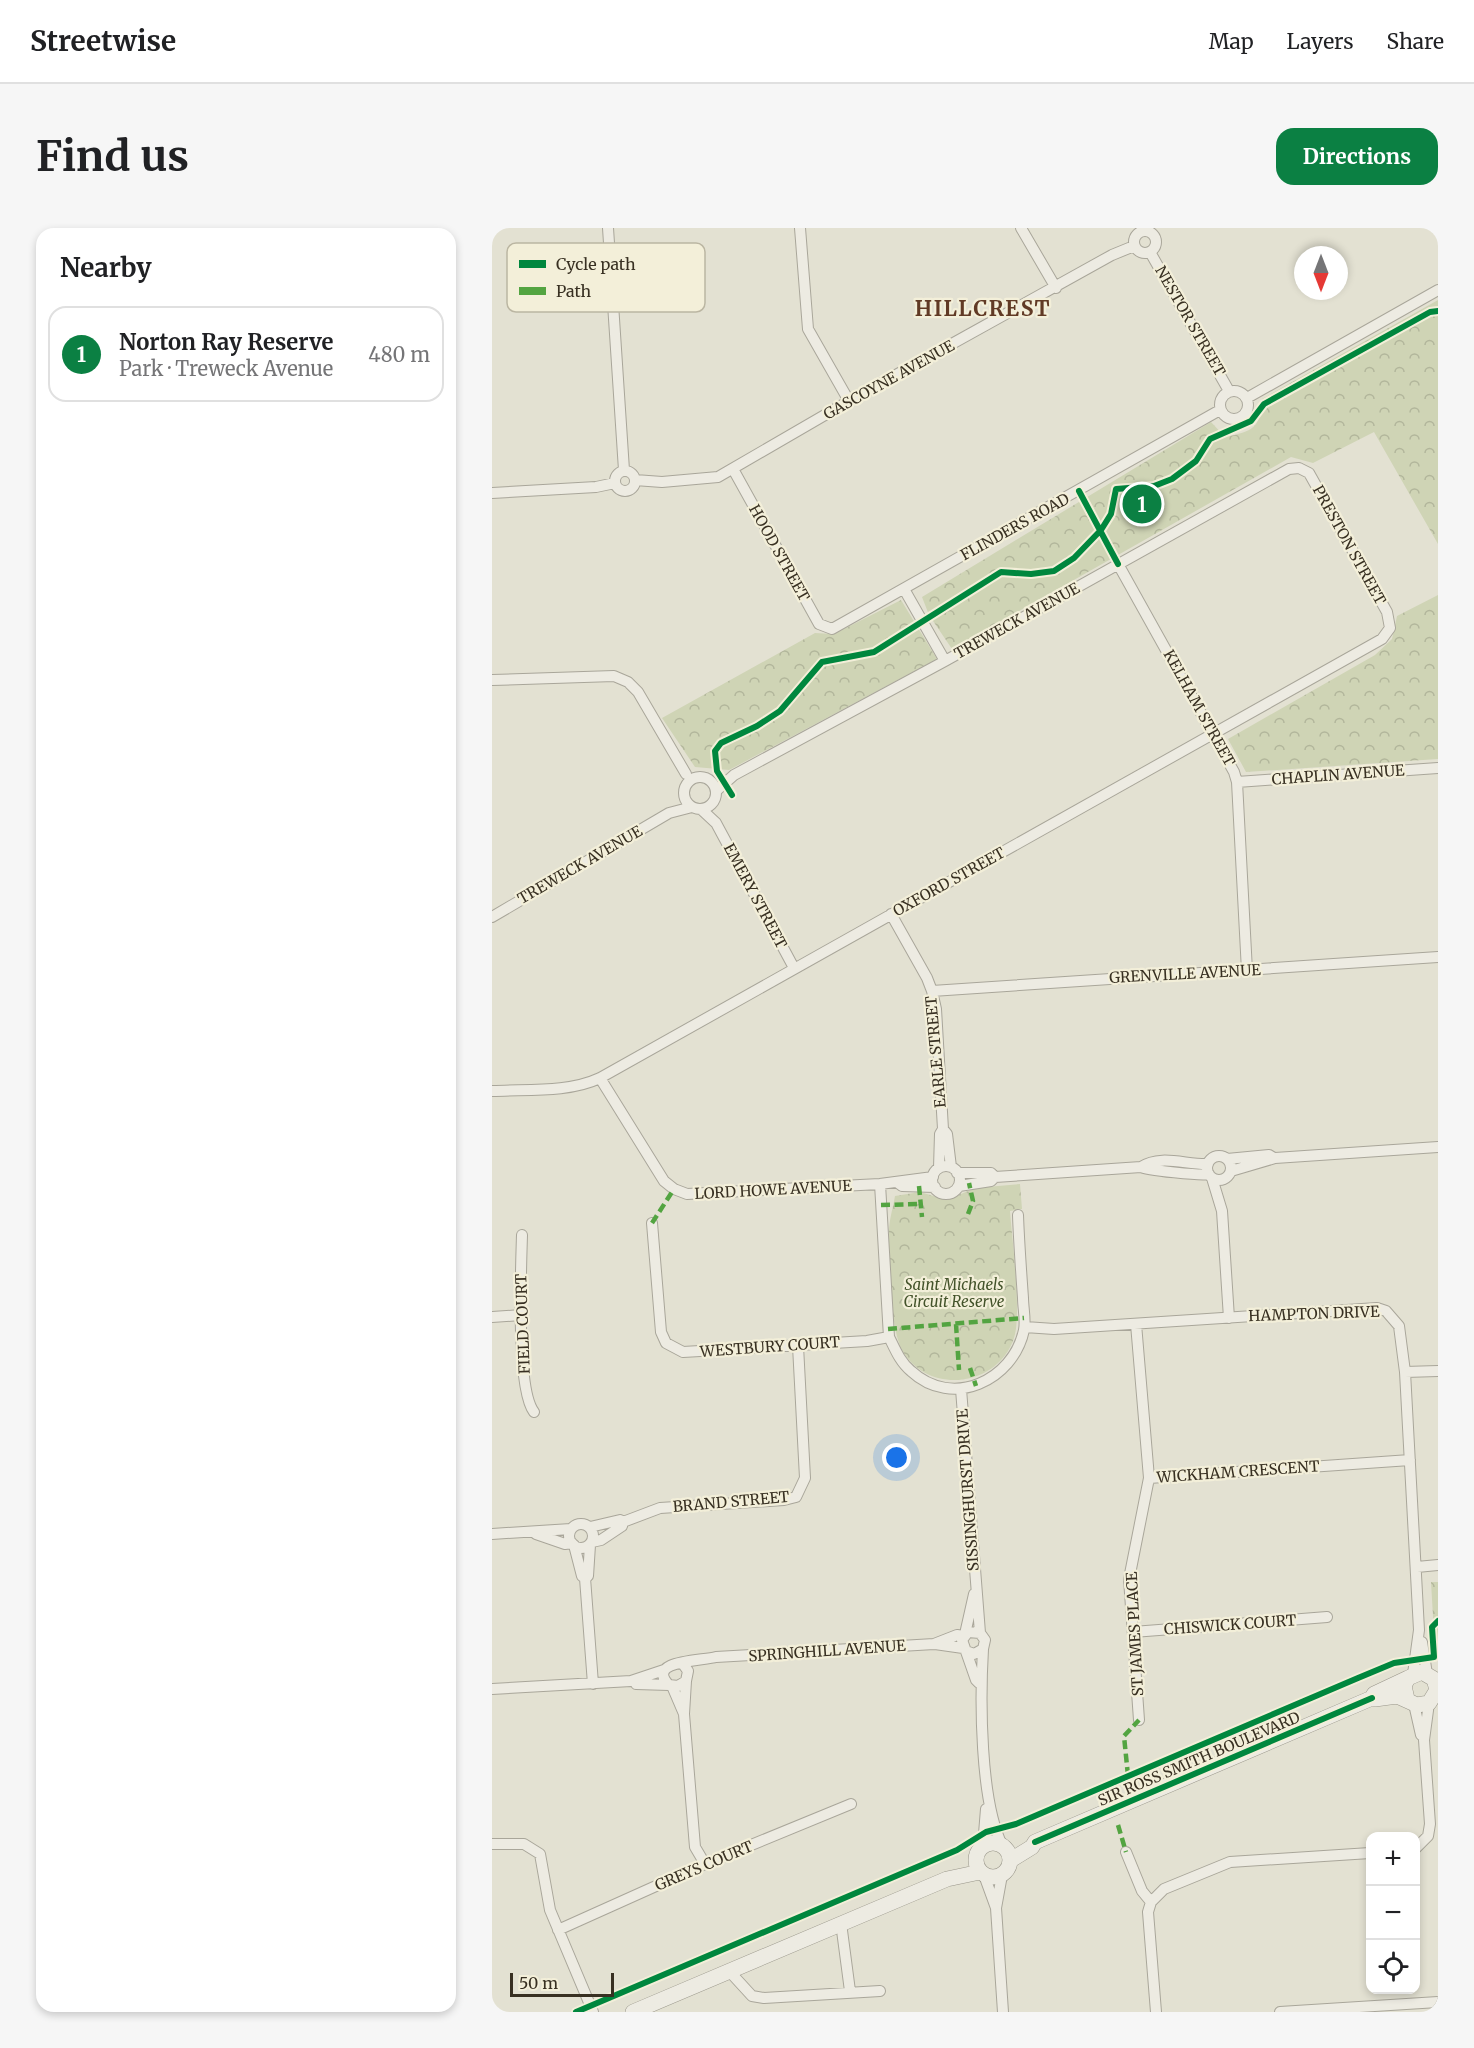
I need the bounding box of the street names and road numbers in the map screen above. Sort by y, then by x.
street label: NESTOR STREET [1151,262,1230,380]
street label: GASCOYNE AVENUE [820,336,958,423]
street label: PRESTON STREET [1309,482,1390,608]
street label: FLINDERS ROAD [957,489,1072,564]
street label: HOOD STREET [745,501,814,605]
street label: TREWECK AVENUE [951,578,1083,663]
street label: KELHAM STREET [1160,646,1240,770]
street label: CHAPLIN AVENUE [1271,760,1406,789]
street label: TREWECK AVENUE [514,821,646,908]
street label: EMERY STREET [720,840,791,952]
street label: OXFORD STREET [889,843,1009,920]
street label: GRENVILLE AVENUE [1109,960,1262,987]
street label: EARLE STREET [921,995,950,1109]
street label: LORD HOWE AVENUE [694,1176,853,1203]
street label: FIELD COURT [511,1273,534,1375]
street label: HAMPTON DRIVE [1248,1302,1380,1325]
street label: WESTBURY COURT [698,1332,841,1361]
street label: SISSINGHURST DRIVE [952,1408,983,1572]
street label: WICKHAM CRESCENT [1155,1456,1321,1487]
street label: BRAND STREET [672,1487,791,1516]
street label: ST JAMES PLACE [1122,1571,1147,1697]
street label: CHISWICK COURT [1163,1610,1297,1639]
street label: SPRINGHILL AVENUE [748,1635,907,1665]
street label: SIR ROSS SMITH BOULEVARD [1095,1707,1303,1810]
street label: GREYS COURT [652,1836,756,1895]

